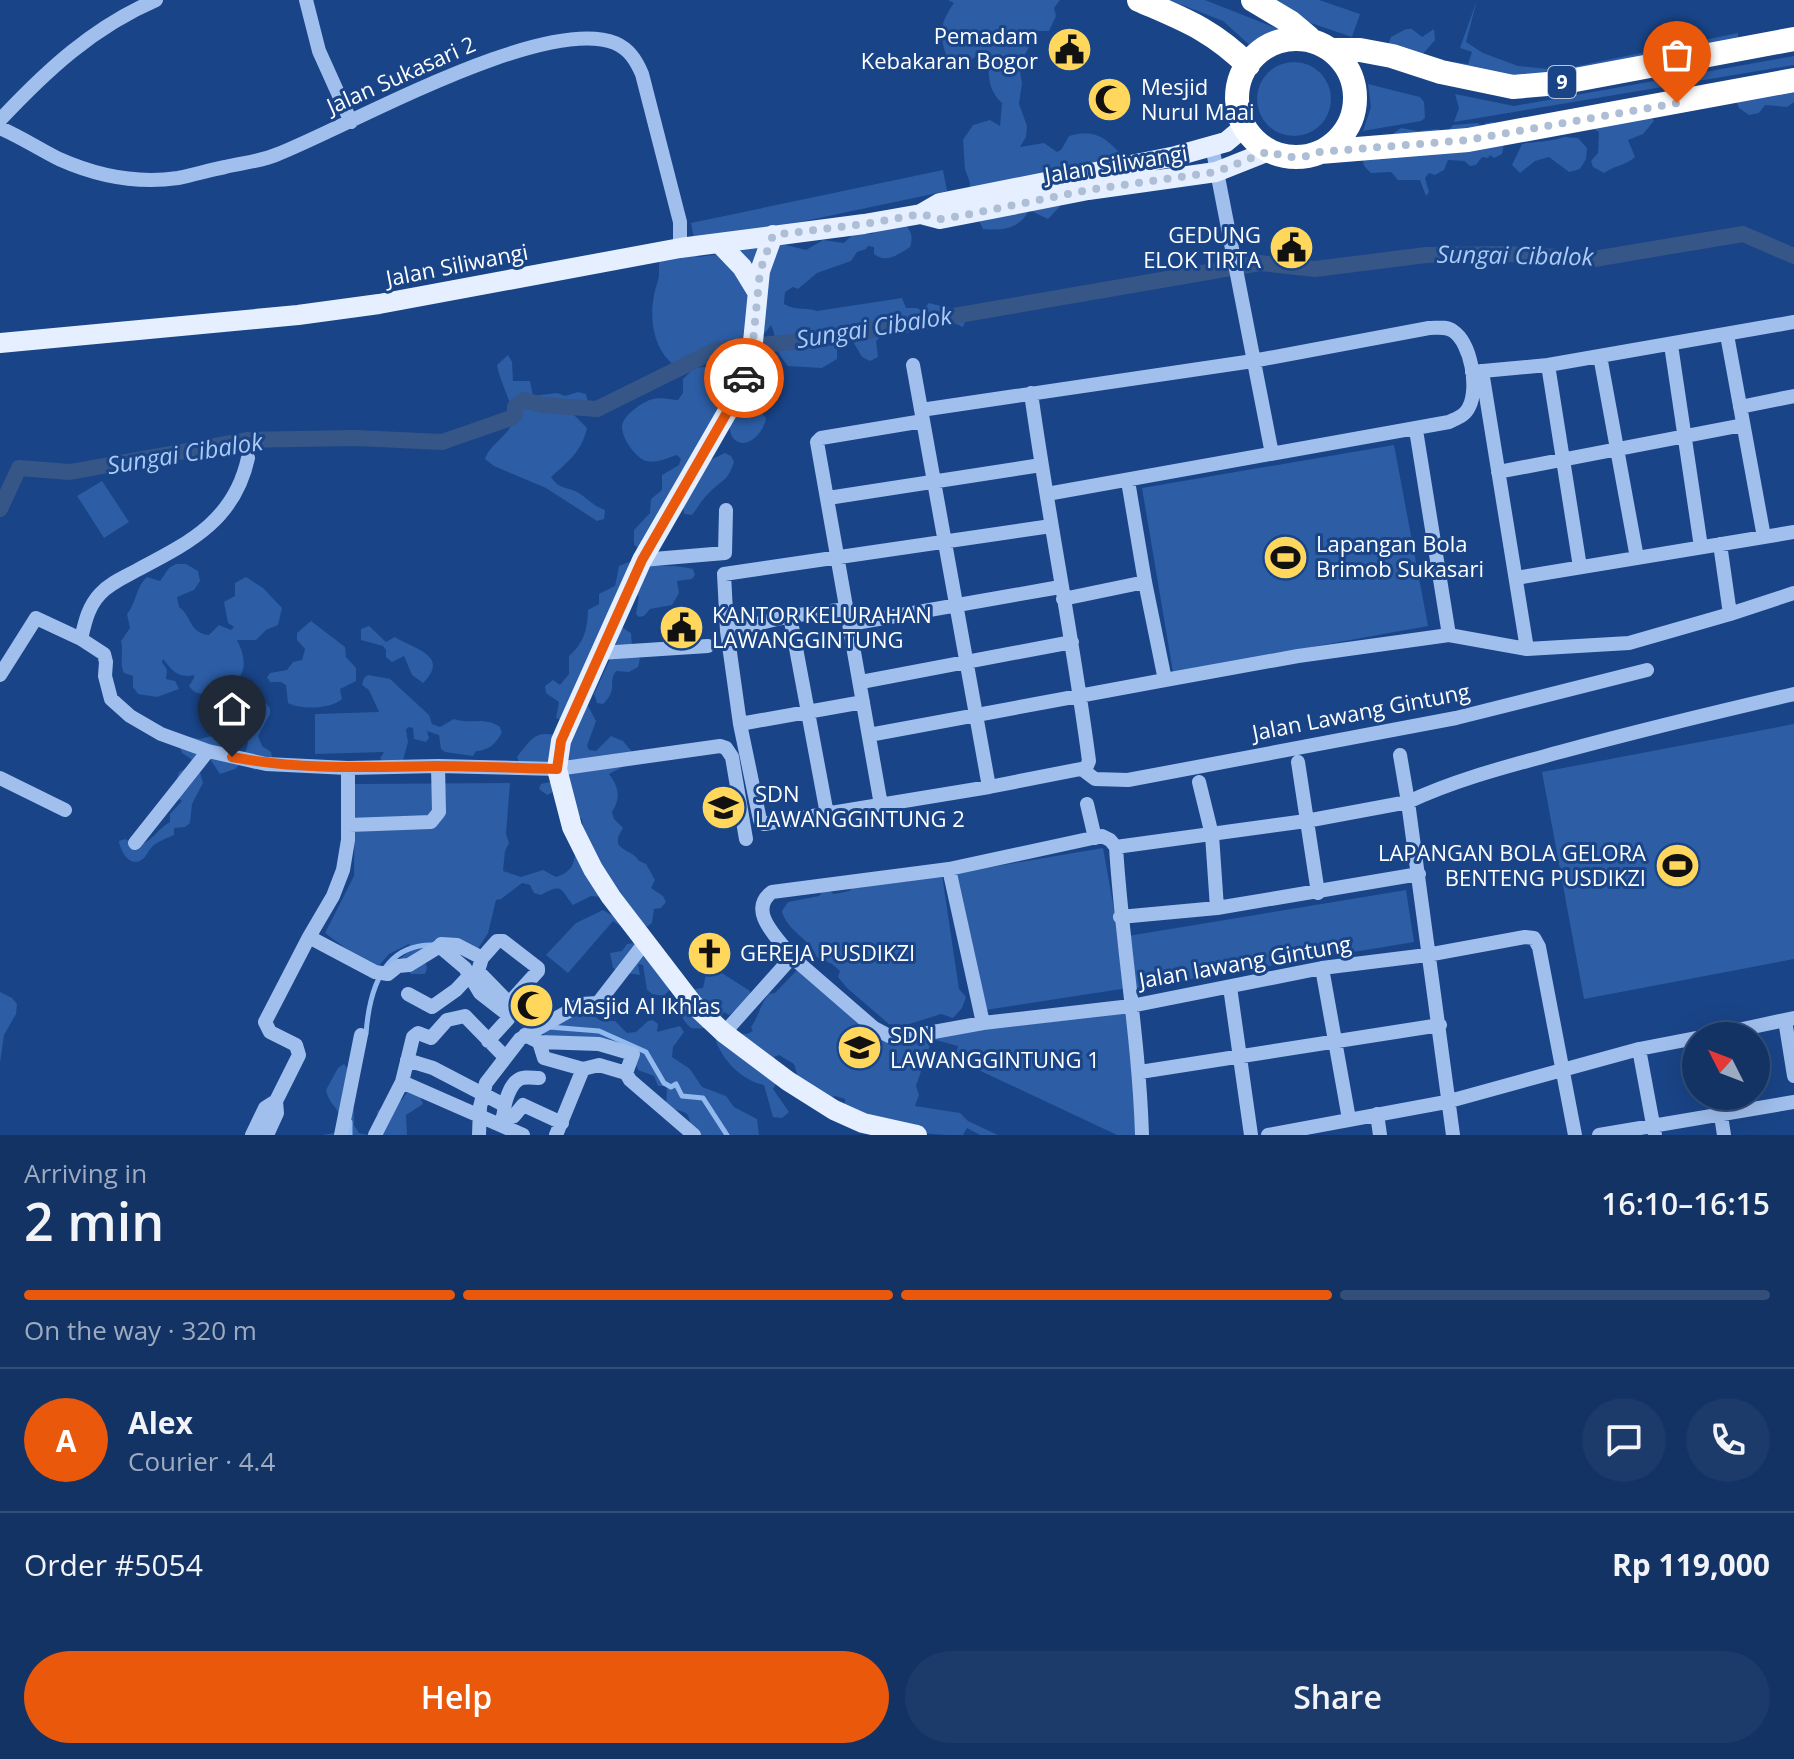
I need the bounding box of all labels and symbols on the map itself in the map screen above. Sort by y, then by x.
place label: Pemadam Kebakaran Bogor [861,20,1038,75]
pin [1643,21,1711,103]
public building icon: Pemadam Kebakaran Bogor [1045,25,1093,73]
street label: Jalan Sukasari 2 [320,28,480,121]
road number: 9 [1548,66,1576,98]
place label: Mesjid Nurul Maai [1141,71,1255,126]
mosque icon: Mesjid Nurul Maai [1086,76,1134,124]
street label: Jalan Siliwangi [1040,137,1189,189]
place label: GEDUNG ELOK TIRTA [1143,219,1261,274]
public building icon: GEDUNG ELOK TIRTA [1268,224,1316,272]
street label: Jalan Siliwangi [381,236,530,293]
water label: Sungai Cibalok [1436,237,1595,272]
water label: Sungai Cibalok [794,298,955,355]
courier [704,338,784,418]
water label: Sungai Cibalok [105,424,266,481]
place label: Lapangan Bola Brimob Sukasari [1316,528,1484,583]
sports icon: Lapangan Bola Brimob Sukasari [1261,533,1309,581]
place label: KANTOR KELURAHAN LAWANGGINTUNG [712,599,932,654]
public building icon: KANTOR KELURAHAN LAWANGGINTUNG [657,604,705,652]
pin [198,675,266,757]
street label: Jalan Lawang Gintung [1247,675,1472,747]
place label: SDN LAWANGGINTUNG 2 [755,778,965,833]
school or university icon: SDN LAWANGGINTUNG 2 [700,783,748,831]
place label: LAPANGAN BOLA GELORA BENTENG PUSDIKZI [1378,837,1646,892]
sports icon: LAPANGAN BOLA GELORA BENTENG PUSDIKZI [1653,842,1701,890]
street label: Jalan lawang Gintung [1134,928,1353,995]
church icon: GEREJA PUSDIKZI [685,929,733,977]
place label: GEREJA PUSDIKZI [740,937,915,967]
mosque icon: Masjid Al Ikhlas [508,982,556,1030]
place label: Masjid Al Ikhlas [563,990,720,1020]
place label: SDN LAWANGGINTUNG 1 [890,1019,1100,1074]
north arrow [1682,1022,1770,1110]
school or university icon: SDN LAWANGGINTUNG 1 [835,1024,883,1072]

